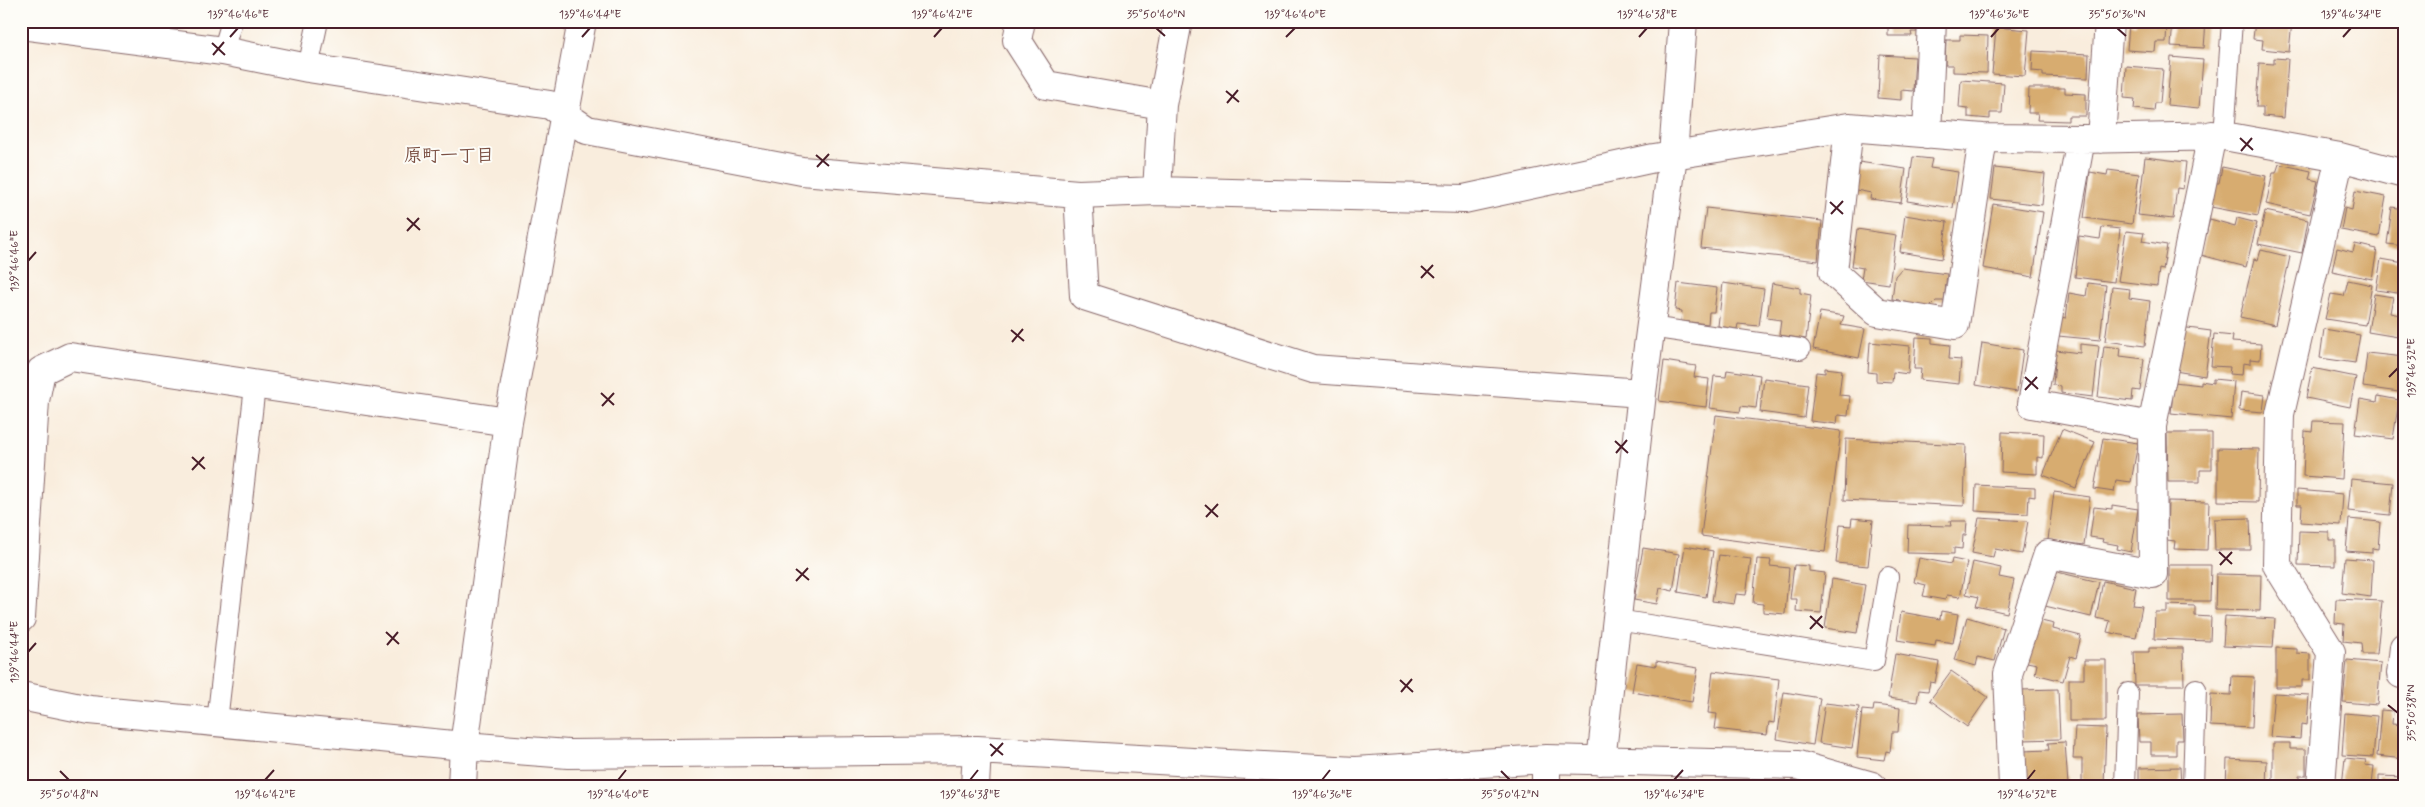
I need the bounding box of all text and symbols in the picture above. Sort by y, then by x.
text: 139°46'46"E [207,7,269,23]
text: 139°46'44"E [559,7,621,23]
text: 139°46'42"E [911,7,973,23]
text: 35°50'40"N [1127,7,1185,23]
text: 139°46'40"E [1264,7,1326,23]
text: 139°46'38"E [1617,7,1677,23]
text: 139°46'36"E [1969,7,2029,23]
text: 35°50'36"N [2089,7,2145,23]
text: 139°46'34"E [2320,7,2382,23]
district label: 原町一丁目 [404,144,494,168]
text: 139°46'46"E [7,230,23,292]
text: 139°46'32"E [2404,338,2420,398]
text: 139°46'44"E [7,621,23,683]
text: 35°50'38"N [2404,685,2420,741]
text: 35°50'48"N [40,787,98,803]
text: 139°46'42"E [234,787,296,803]
text: 139°46'40"E [587,787,649,803]
text: 139°46'38"E [940,787,1000,803]
text: 139°46'36"E [1292,787,1352,803]
text: 35°50'42"N [1481,787,1539,803]
text: 139°46'34"E [1643,787,1705,803]
text: 139°46'32"E [1997,787,2057,803]

